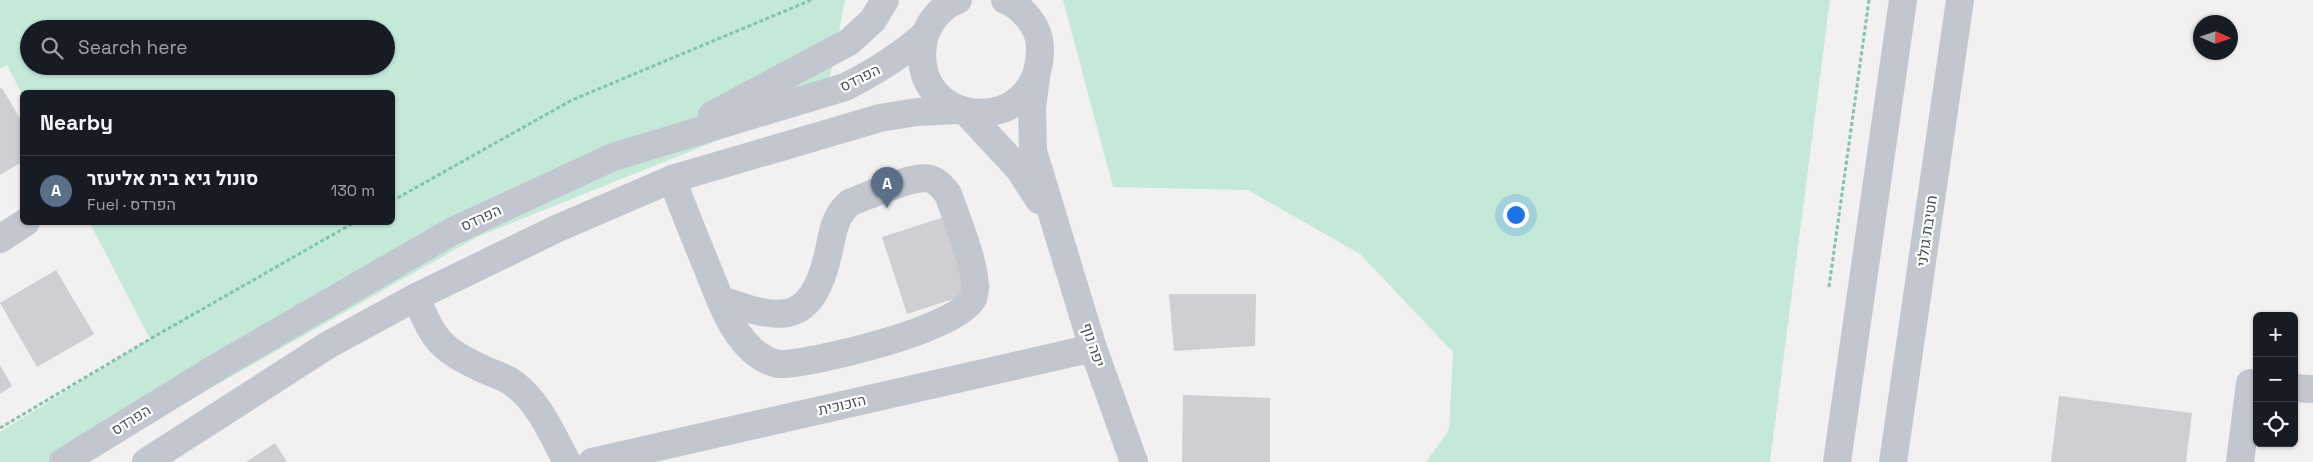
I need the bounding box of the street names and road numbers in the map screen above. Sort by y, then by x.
street label: הפרדס [836,60,883,96]
street label: חטיבת גולני [1912,194,1941,268]
street label: הפרדס [457,200,504,235]
street label: יפה נוף [1077,320,1110,369]
street label: הזכוכית [816,390,868,419]
street label: הפרדס [107,400,154,439]

